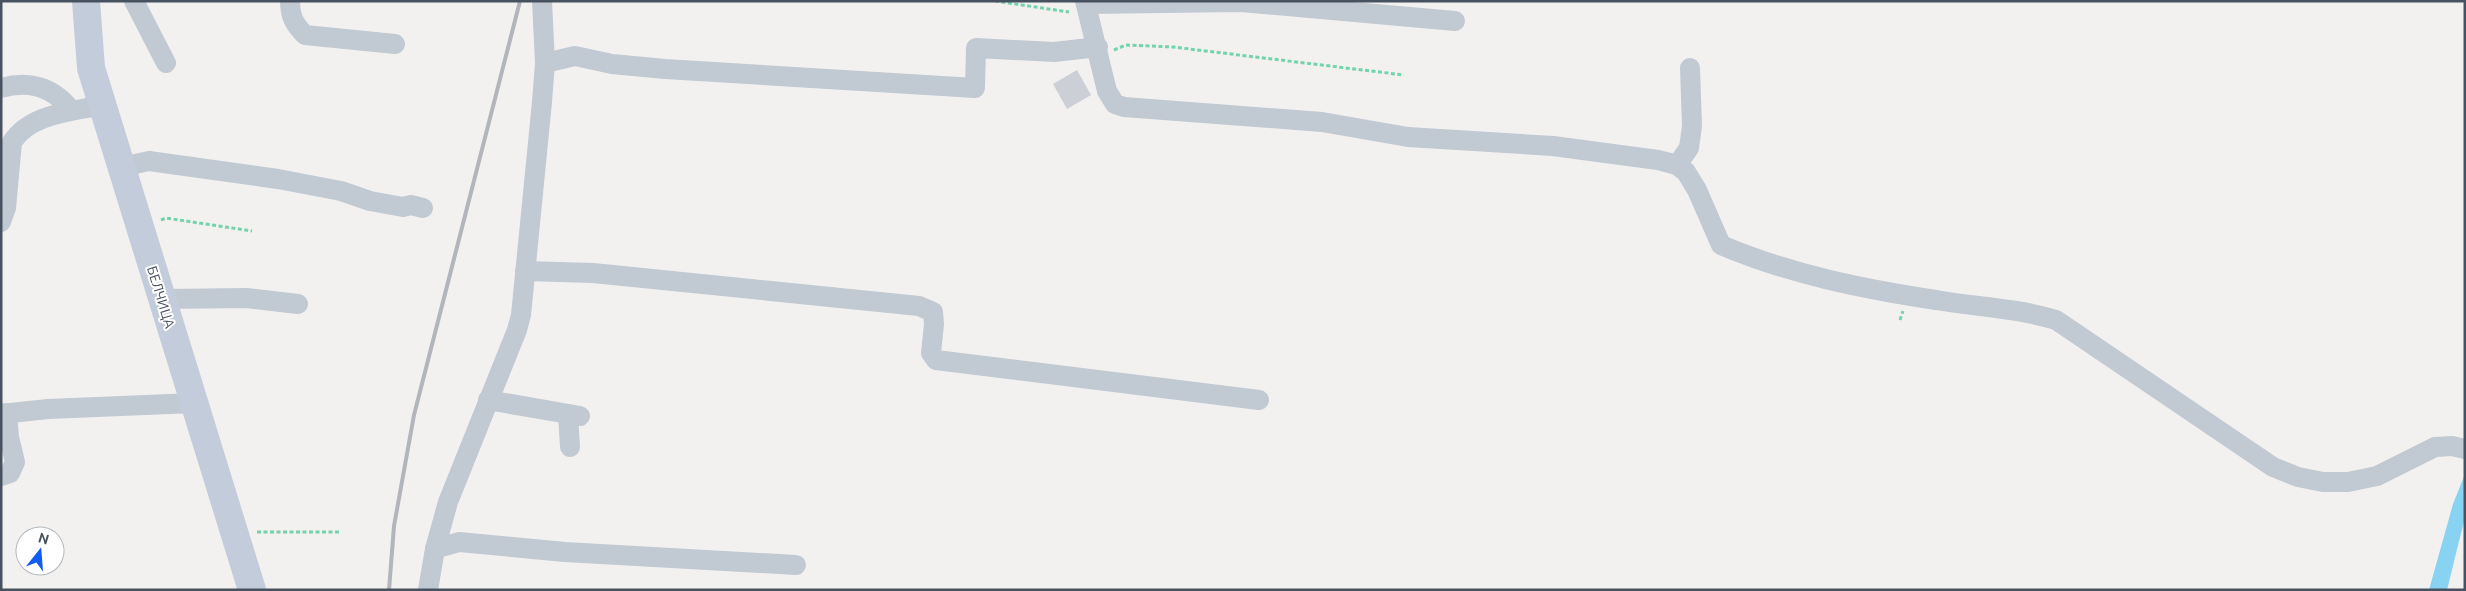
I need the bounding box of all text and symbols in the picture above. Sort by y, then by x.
street label: БЕЛЧИЦА [144,264,178,330]
north arrow [15,526,65,576]
text: N [36,529,51,548]

